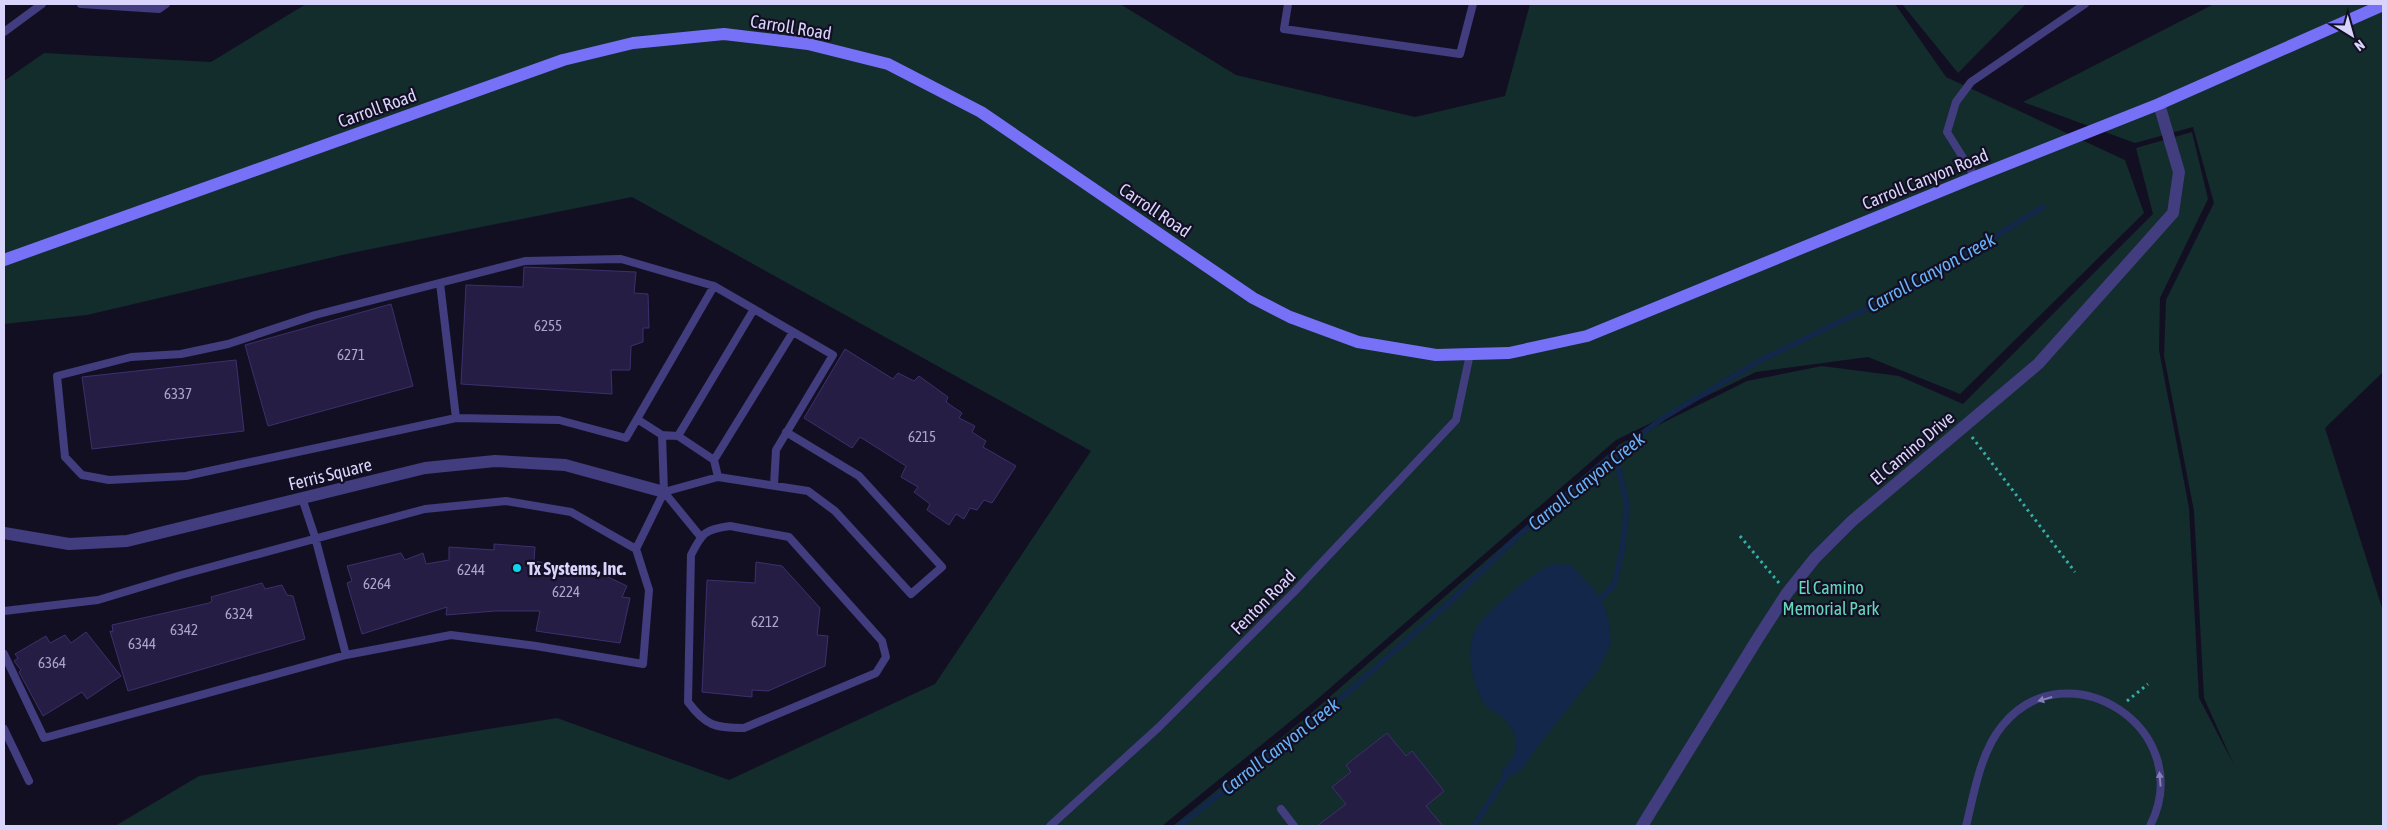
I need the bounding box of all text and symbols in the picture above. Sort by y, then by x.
street label: Carroll Road [749,10,833,44]
north arrow [2327,10,2377,60]
text: N [2352,37,2368,54]
street label: Carroll Road [335,84,419,132]
street label: Carroll Canyon Road [1859,144,1991,214]
street label: Carroll Road [1115,178,1195,242]
water label: Carroll Canyon Creek [1863,227,2000,316]
house number: 6255 [534,317,562,334]
house number: 6271 [337,346,365,363]
house number: 6337 [164,385,192,402]
street label: El Camino Drive [1866,407,1958,489]
water label: Carroll Canyon Creek [1523,427,1649,535]
house number: 6215 [908,428,936,445]
street label: Ferris Square [286,453,374,495]
place label: Tx Systems, Inc. [527,558,626,579]
house number: 6244 [457,561,485,578]
marker: Tx Systems, Inc. [511,562,523,574]
street label: Fenton Road [1226,565,1300,639]
house number: 6264 [363,575,391,592]
park label: El Camino Memorial Park [1783,577,1879,619]
house number: 6224 [552,583,580,600]
house number: 6324 [225,605,253,622]
house number: 6212 [751,613,779,630]
house number: 6342 [170,621,198,638]
house number: 6344 [128,635,156,652]
house number: 6364 [38,654,66,671]
water label: Carroll Canyon Creek [1217,693,1344,799]
one-way arrow [2038,695,2053,703]
one-way arrow [2156,771,2164,787]

